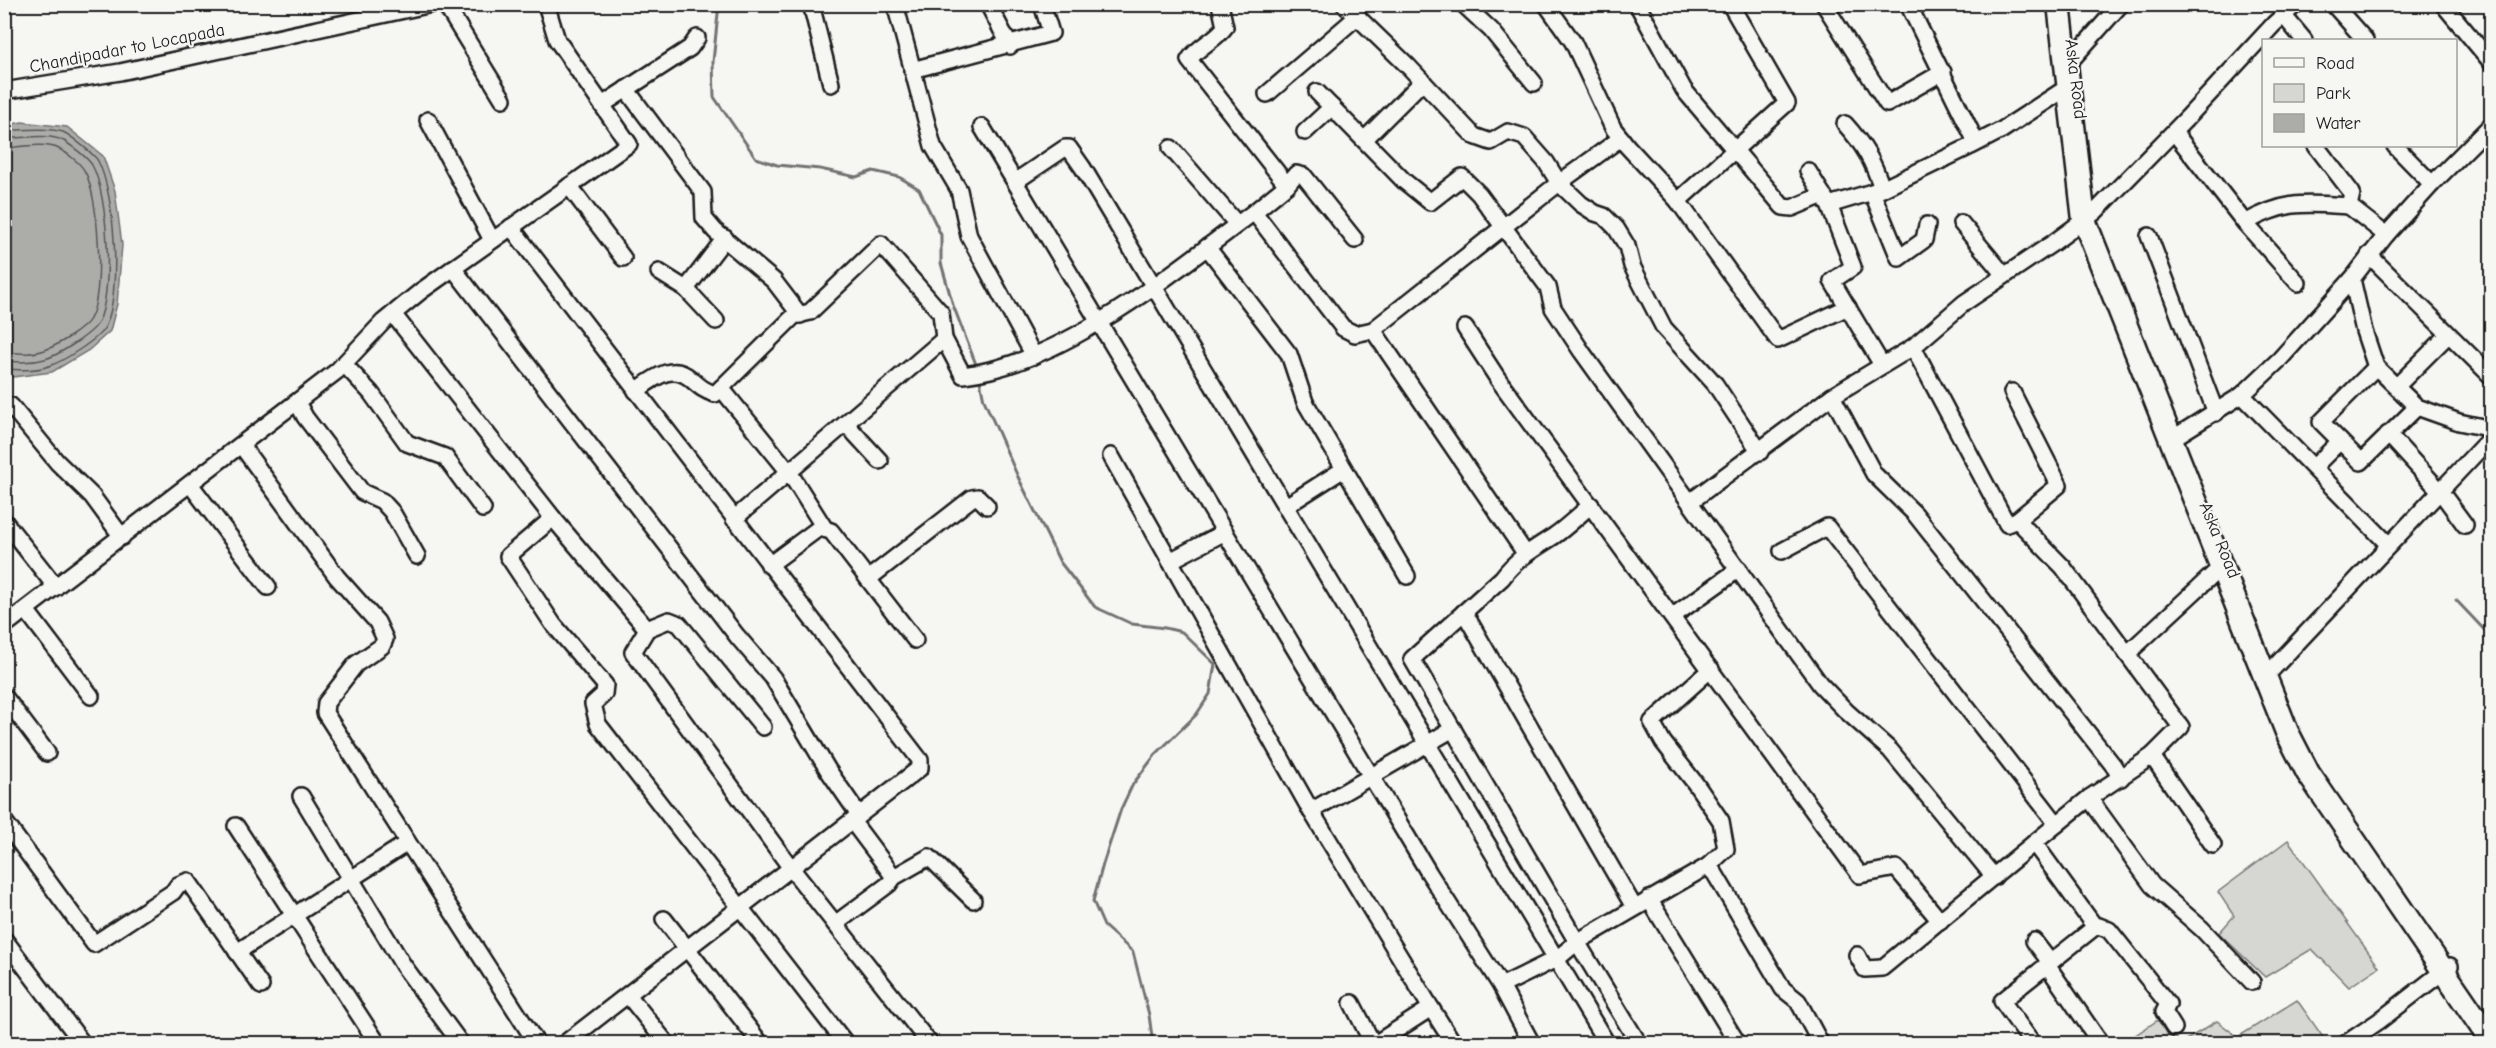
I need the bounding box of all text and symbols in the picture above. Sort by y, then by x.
street label: Chandipadar to Locapada [28,19,226,78]
street label: Aska Road [2060,38,2091,120]
legend [2262,39,2457,147]
text: Road [2316,53,2355,74]
text: Park [2316,83,2351,104]
text: Water [2316,113,2361,134]
street label: Aska Road [2195,499,2244,581]

